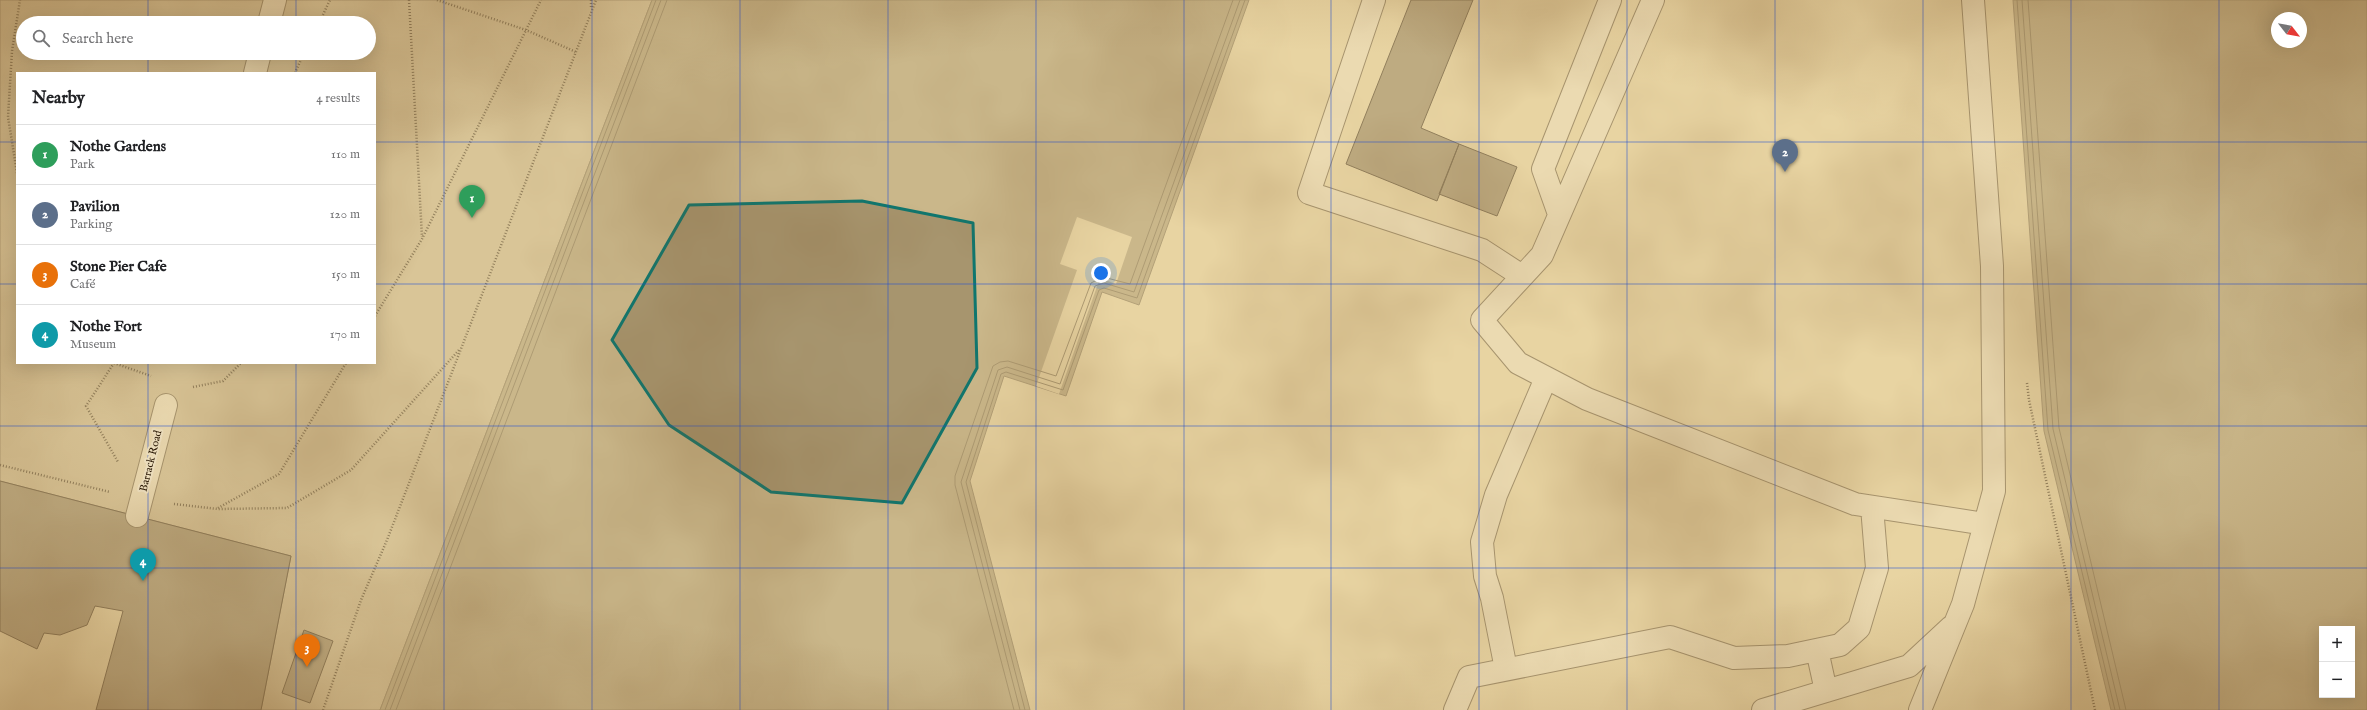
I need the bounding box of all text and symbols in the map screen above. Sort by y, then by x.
north arrow [2271,12,2307,48]
search box [16,16,376,60]
icon: search [30,27,52,49]
text: Search here [62,29,133,48]
text: Nearby [32,88,85,109]
text: 4 results [316,90,360,107]
text: Nothe Gardens [70,137,166,156]
pin: 2 [1772,139,1798,172]
text: 1 [43,146,47,163]
text: 110 m [331,146,360,163]
text: Park [70,156,95,173]
pin: 1 [459,185,485,218]
text: Pavilion [70,197,120,216]
text: 2 [42,206,48,223]
text: 120 m [330,206,360,223]
text: Parking [70,216,112,233]
text: Stone Pier Cafe [70,257,167,276]
your location [1091,263,1111,283]
text: 3 [43,266,47,283]
text: 150 m [331,266,360,283]
text: Café [70,276,96,293]
text: Nothe Fort [70,317,142,336]
text: 4 [42,326,48,343]
text: 170 m [330,326,360,343]
text: Museum [70,336,116,353]
street label: Barrack Road [137,429,165,493]
pin: 4 [130,548,156,581]
map controls [2319,626,2355,698]
button: + [2319,626,2355,662]
pin: 3 [294,634,320,667]
button: − [2319,662,2355,698]

